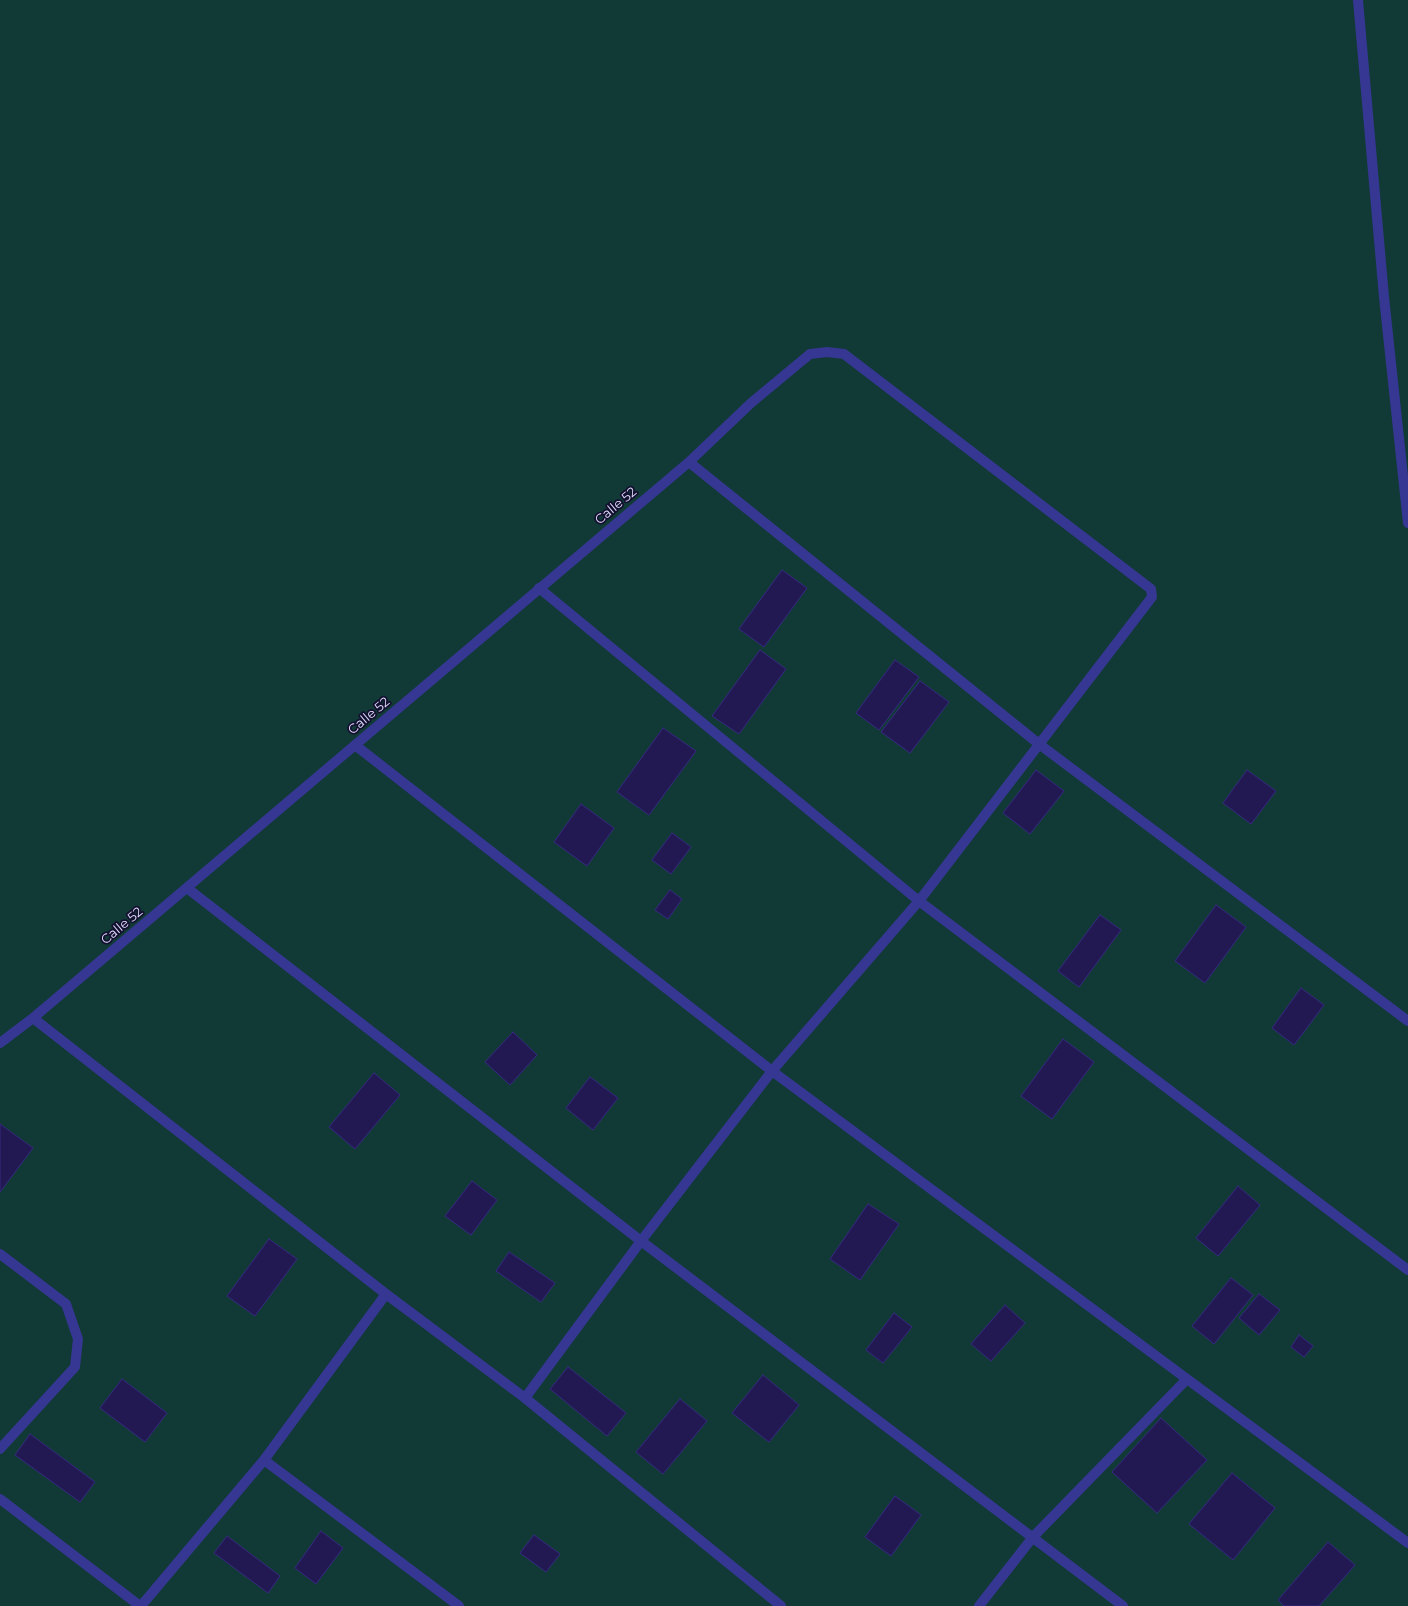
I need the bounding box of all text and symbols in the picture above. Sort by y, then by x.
street label: Calle 52 [592,484,640,528]
street label: Calle 52 [345,694,393,738]
street label: Calle 52 [98,904,146,948]

